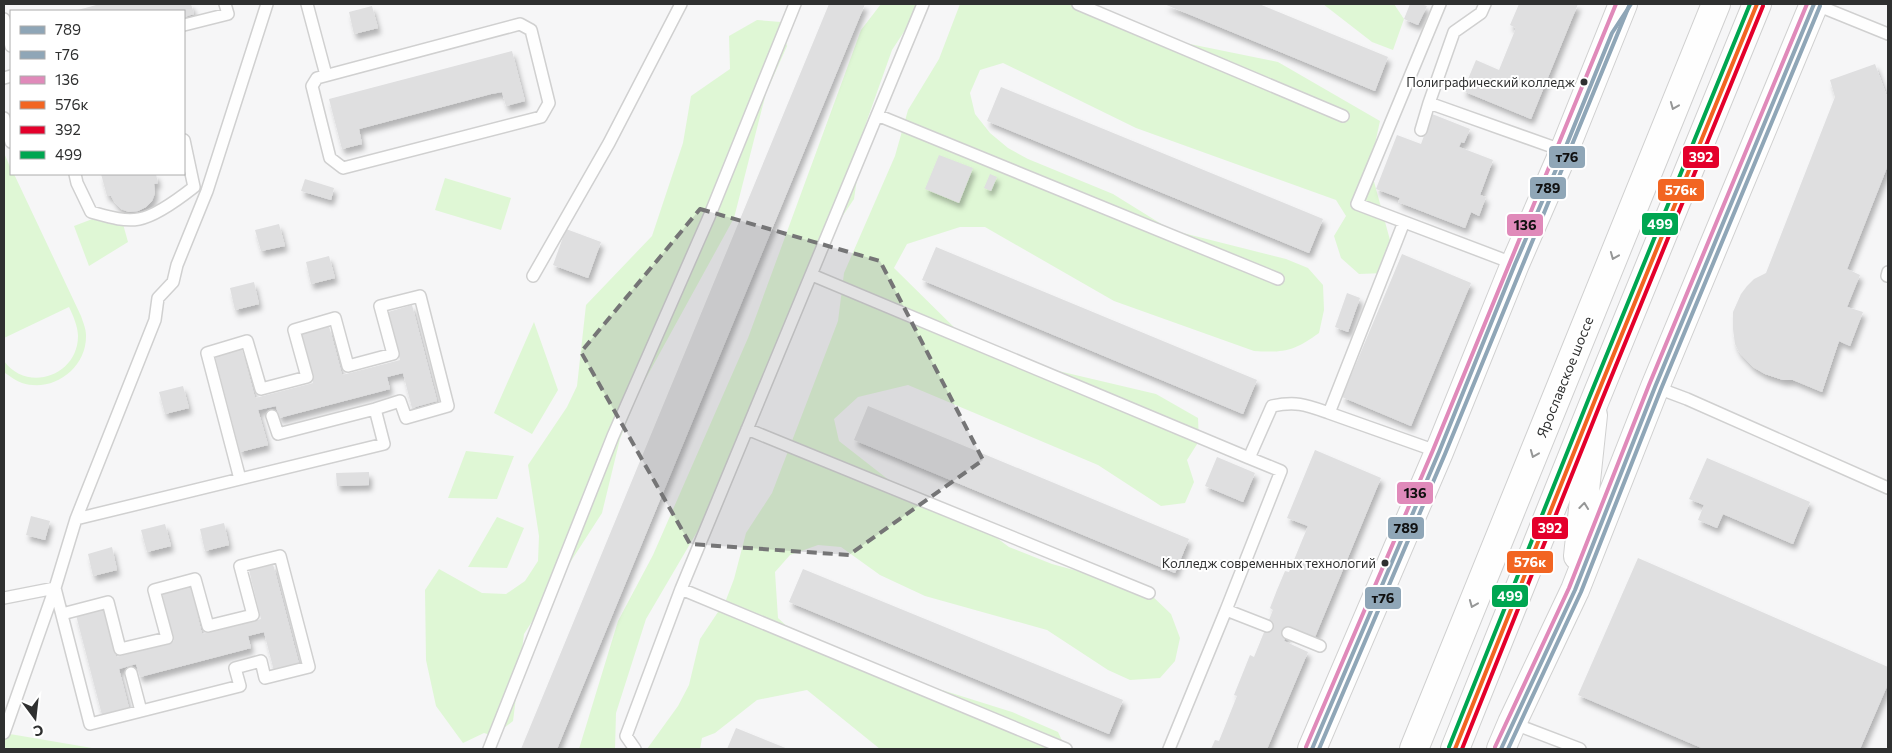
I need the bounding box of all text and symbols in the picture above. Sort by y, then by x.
legend [10,10,185,175]
text: 789 [55,20,81,38]
text: т76 [55,45,79,63]
text: 136 [55,70,79,88]
place label: Полиграфический колледж [1406,74,1576,90]
marker: Полиграфический колледж [1579,77,1589,87]
text: 576к [55,95,89,113]
one-way arrow [1670,101,1681,110]
text: 392 [55,120,81,138]
text: 499 [55,145,82,163]
line badge: т76 [1548,145,1586,169]
line badge: 392 [1682,145,1720,169]
text: т76 [1556,148,1579,165]
text: 392 [1689,148,1713,165]
line badge: 789 [1529,176,1567,200]
line badge: 576к [1657,178,1705,202]
text: 789 [1536,179,1561,196]
text: 576к [1665,181,1697,198]
line badge: 499 [1641,212,1679,236]
line badge: 136 [1506,213,1544,237]
text: 499 [1647,215,1673,232]
text: 136 [1513,216,1537,233]
one-way arrow [1609,251,1620,260]
street label: Ярославское шоссе [1532,314,1597,440]
one-way arrow [1530,449,1540,457]
line badge: 136 [1396,481,1434,505]
text: 136 [1403,484,1427,501]
one-way arrow [1578,502,1589,510]
line badge: 789 [1387,516,1425,540]
line badge: 392 [1531,516,1569,540]
text: 789 [1394,519,1419,536]
text: 392 [1538,519,1562,536]
line badge: 576к [1506,550,1554,574]
text: 576к [1514,553,1546,570]
place label: Колледж современных технологий [1162,555,1376,571]
marker: Колледж современных технологий [1380,558,1390,568]
line badge: 499 [1491,584,1529,608]
line badge: т76 [1364,586,1402,610]
text: 499 [1497,587,1523,604]
text: т76 [1372,589,1395,606]
one-way arrow [1469,599,1480,608]
north arrow [10,693,60,743]
text: С [32,722,45,740]

